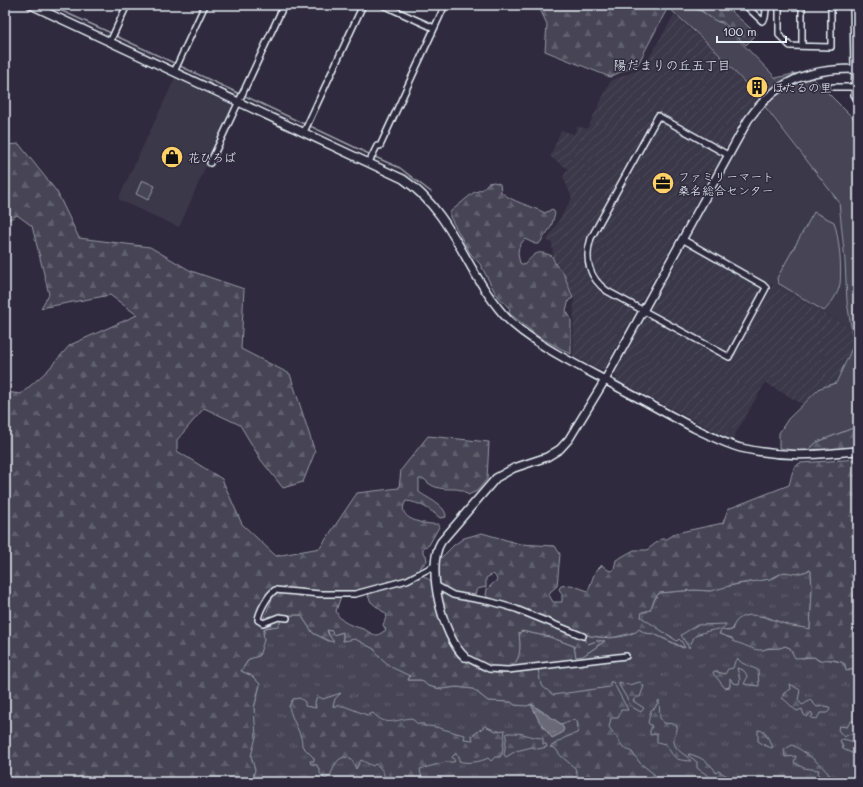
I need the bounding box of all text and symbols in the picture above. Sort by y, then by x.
scale bar [717,18,786,44]
text: 100 m [723,23,757,39]
district label: 陽だまりの丘五丁目 [613,56,731,73]
building icon: ほたるの里 [744,74,770,100]
place label: ほたるの里 [772,79,832,95]
shop icon: 花ひろば [159,144,185,170]
place label: 花ひろば [188,149,236,165]
place label: ファミリーマート 桑名総合センター [678,168,774,198]
office icon: ファミリーマート 桑名総合センター [650,170,676,196]

